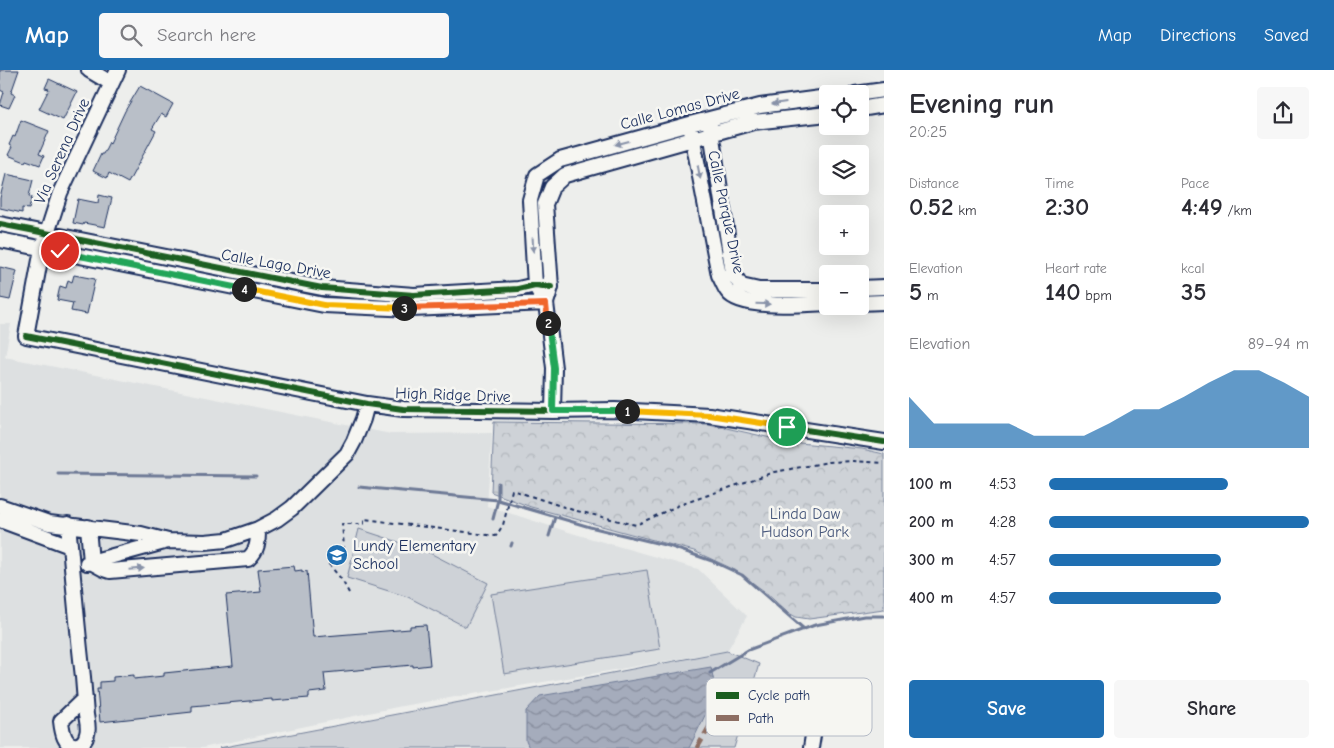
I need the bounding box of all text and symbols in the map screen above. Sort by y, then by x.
search box [99,13,449,58]
text: Map [25,21,69,49]
icon: search [117,21,145,49]
text: Search here [157,24,256,46]
text: Map [1098,25,1132,46]
text: Directions [1160,25,1236,46]
text: Saved [1264,25,1309,46]
street label: Calle Lomas Drive [618,84,742,134]
map controls [819,85,869,315]
button: locate [819,85,869,135]
button: share [1257,87,1309,139]
text: Evening run [909,88,1054,120]
street label: Via Serena Drive [31,95,93,207]
one-way arrow [771,99,787,107]
text: 20:25 [909,123,947,141]
one-way arrow [614,139,629,147]
button: layers [819,145,869,195]
street label: Calle Parque Drive [704,149,748,275]
one-way arrow [695,165,703,181]
text: Distance [909,175,959,192]
text: Time [1045,175,1074,192]
text: Pace [1181,175,1209,192]
text: 0.52 [909,192,954,221]
text: 2:30 [1045,192,1089,221]
text: 4:49 [1181,192,1223,221]
text: km [954,202,977,219]
text: /km [1223,202,1252,219]
button: + [819,205,869,255]
pin [39,230,81,272]
icon: check [46,237,74,265]
one-way arrow [529,237,537,253]
street label: Calle Lago Drive [220,245,332,283]
text: Elevation [909,260,963,277]
text: Heart rate [1045,260,1107,277]
text: kcal [1181,260,1205,277]
button: − [819,265,869,315]
pin: 4 [232,276,256,302]
text: 5 [909,277,922,306]
text: 140 [1045,277,1081,306]
text: 35 [1181,277,1207,306]
text: 4 [241,281,248,298]
text: m [922,287,939,304]
text: bpm [1081,287,1112,304]
pin: 3 [392,296,416,320]
text: 3 [401,300,408,317]
one-way arrow [755,300,771,308]
pin: 2 [536,310,560,336]
text: 2 [545,315,552,332]
text: Elevation [909,335,970,353]
text: 89–94 m [1248,335,1309,353]
street label: High Ridge Drive [395,384,511,406]
pin: 1 [614,398,640,424]
text: 1 [625,403,630,420]
pin [766,406,808,448]
icon: arrive [773,413,801,441]
text: 100 m [909,475,952,493]
text: 4:53 [989,475,1016,493]
park label: Linda Daw Hudson Park [761,505,849,541]
text: 200 m [909,513,954,531]
text: 4:28 [989,513,1016,531]
place label: Lundy Elementary School [353,537,477,573]
school or university icon: Lundy Elementary School [325,543,349,567]
text: 300 m [909,551,954,569]
text: 4:57 [989,551,1016,569]
one-way arrow [129,565,145,573]
text: 400 m [909,589,953,607]
text: 4:57 [989,589,1016,607]
legend [706,678,872,736]
button: Save [909,680,1104,738]
button: Share [1114,680,1309,738]
text: Cycle path [748,687,810,704]
text: Path [748,710,774,727]

